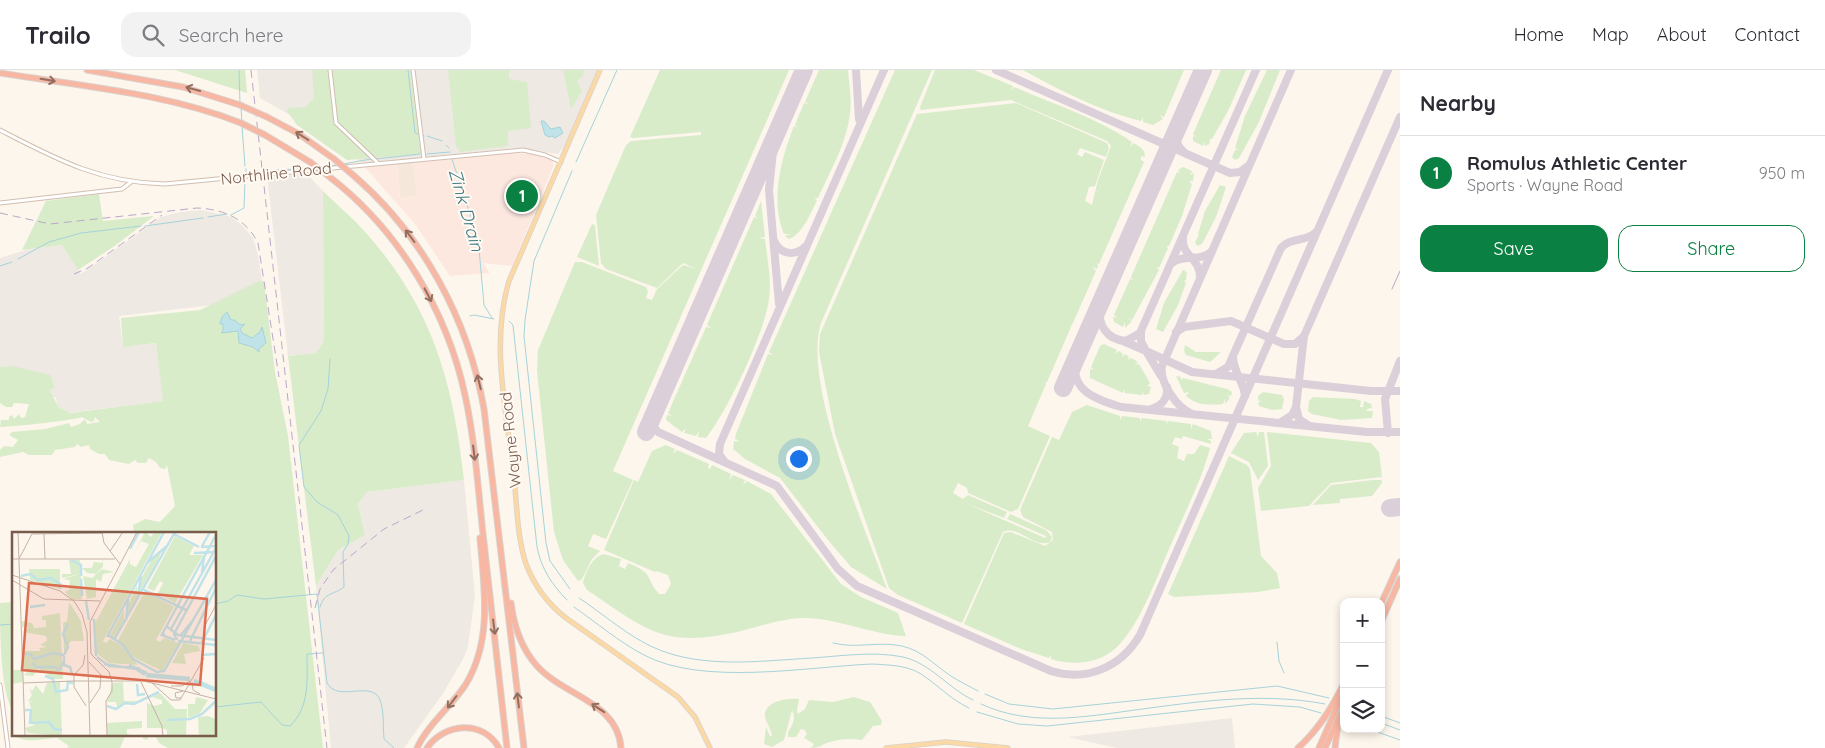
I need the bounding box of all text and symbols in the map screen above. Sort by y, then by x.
search box [121,12,471,57]
text: Trailo [25,20,91,50]
icon: search [139,21,167,49]
text: Search here [179,23,284,47]
text: Home [1514,23,1564,46]
text: Map [1592,23,1629,46]
text: About [1657,23,1707,46]
text: Contact [1735,23,1800,46]
one-way arrow [40,76,56,86]
one-way arrow [186,84,202,94]
text: Nearby [1420,90,1496,116]
one-way arrow [295,131,309,141]
text: Romulus Athletic Center [1467,151,1687,175]
street label: Northline Road [220,157,332,189]
text: 1 [1433,163,1439,183]
text: 950 m [1759,163,1805,183]
water label: Zink Drain [444,166,489,255]
text: Sports · Wayne Road [1467,175,1623,195]
pin: 1 [506,177,538,215]
button: Save [1420,225,1608,272]
button: Share [1618,225,1805,272]
one-way arrow [405,229,415,243]
one-way arrow [424,288,434,302]
one-way arrow [474,375,483,391]
street label: Wayne Road [495,391,525,489]
one-way arrow [469,445,479,461]
your location [786,446,812,472]
inset map [12,532,216,736]
map controls [1340,598,1385,733]
button: + [1340,598,1385,643]
one-way arrow [489,619,499,635]
button: − [1340,643,1385,688]
button: layers [1340,688,1385,733]
one-way arrow [513,692,523,708]
one-way arrow [447,695,458,708]
one-way arrow [591,703,605,713]

